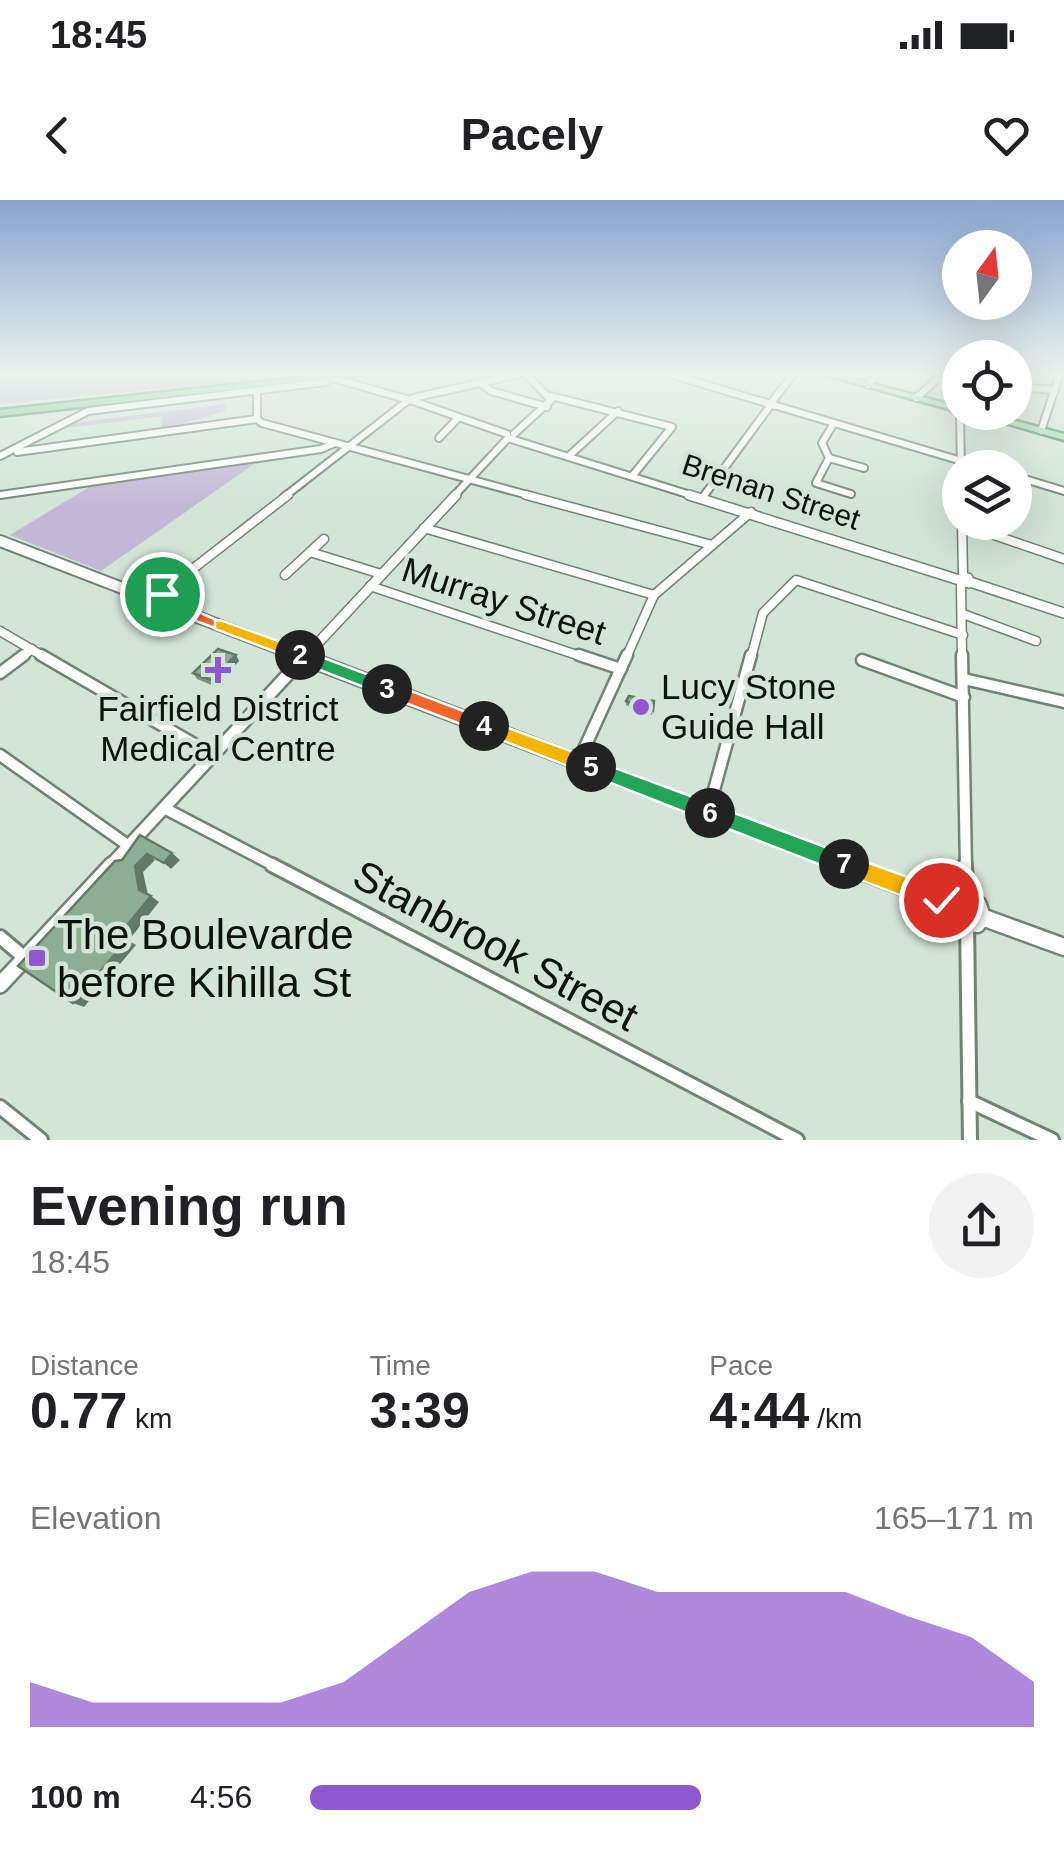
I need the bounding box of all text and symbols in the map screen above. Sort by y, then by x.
text: 18:45 [50,14,147,56]
icon: back [30,108,85,163]
icon: heart [979,108,1034,163]
text: Pacely [461,109,603,160]
north arrow [942,230,1032,320]
map controls [942,230,1032,540]
button: locate [942,340,1032,430]
street label: Brenan Street [678,447,865,536]
button: layers [942,450,1032,540]
street label: Murray Street [397,549,611,652]
pin [120,552,205,637]
icon: arrive [135,567,190,622]
pin: 2 [275,630,325,680]
text: 2 [292,639,308,670]
marker: Fairfield District Medical Centre [205,657,231,683]
pin: 3 [362,664,412,714]
place label: Lucy Stone Guide Hall [661,667,836,746]
text: 3 [379,673,395,704]
place label: Fairfield District Medical Centre [97,689,339,768]
marker: Lucy Stone Guide Hall [630,696,652,718]
pin: 4 [459,701,509,751]
text: 4 [476,710,492,741]
pin: 5 [566,742,616,792]
text: 5 [583,751,599,782]
pin: 6 [685,788,735,838]
text: 6 [702,797,718,828]
pin: 7 [819,839,869,889]
text: 7 [836,848,852,879]
street label: Stanbrook Street [346,851,646,1040]
pin [899,858,984,943]
icon: check [914,873,969,928]
place label: The Boulevarde before Kihilla St [57,911,354,1006]
marker: The Boulevarde before Kihilla St [26,947,48,969]
button: share [929,1173,1034,1278]
text: Evening run [30,1175,348,1237]
text: 18:45 [30,1244,110,1280]
text: Distance [30,1350,139,1381]
text: Time [370,1350,431,1381]
text: Pace [709,1350,773,1381]
text: 0.77 [30,1383,127,1439]
text: 3:39 [370,1383,470,1439]
text: 4:44 [709,1383,809,1439]
text: km [127,1403,172,1434]
text: /km [809,1403,862,1434]
text: Elevation [30,1500,162,1536]
text: 165–171 m [874,1500,1034,1536]
text: 100 m [30,1779,121,1815]
text: 4:56 [190,1779,252,1815]

